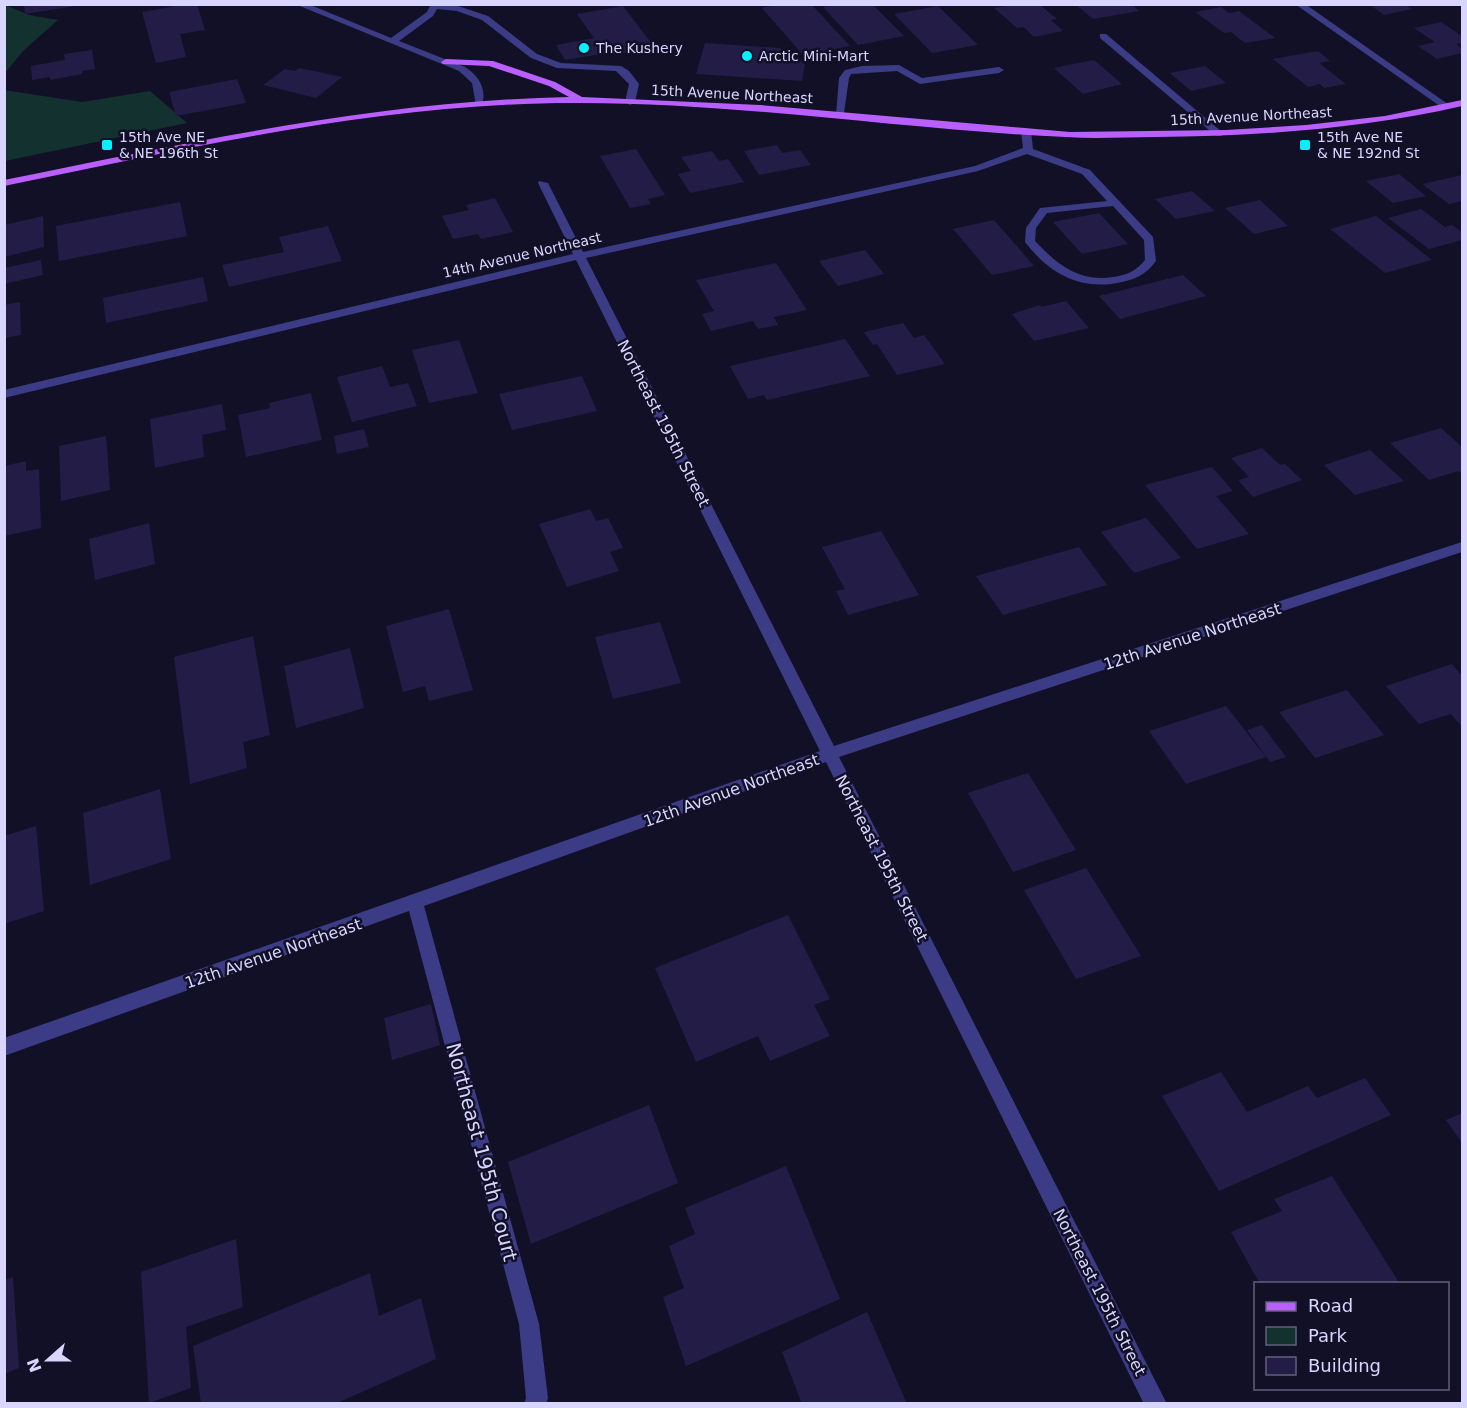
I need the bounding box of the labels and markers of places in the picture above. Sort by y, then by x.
place label: The Kushery [595,40,683,56]
marker: The Kushery [577,41,591,55]
place label: Arctic Mini-Mart [759,48,869,64]
marker: Arctic Mini-Mart [740,49,754,63]
place label: 15th Ave NE & NE 196th St [119,129,219,161]
place label: 15th Ave NE & NE 192nd St [1317,129,1420,161]
marker: 15th Ave NE & NE 196th St [100,138,114,152]
marker: 15th Ave NE & NE 192nd St [1298,138,1312,152]

